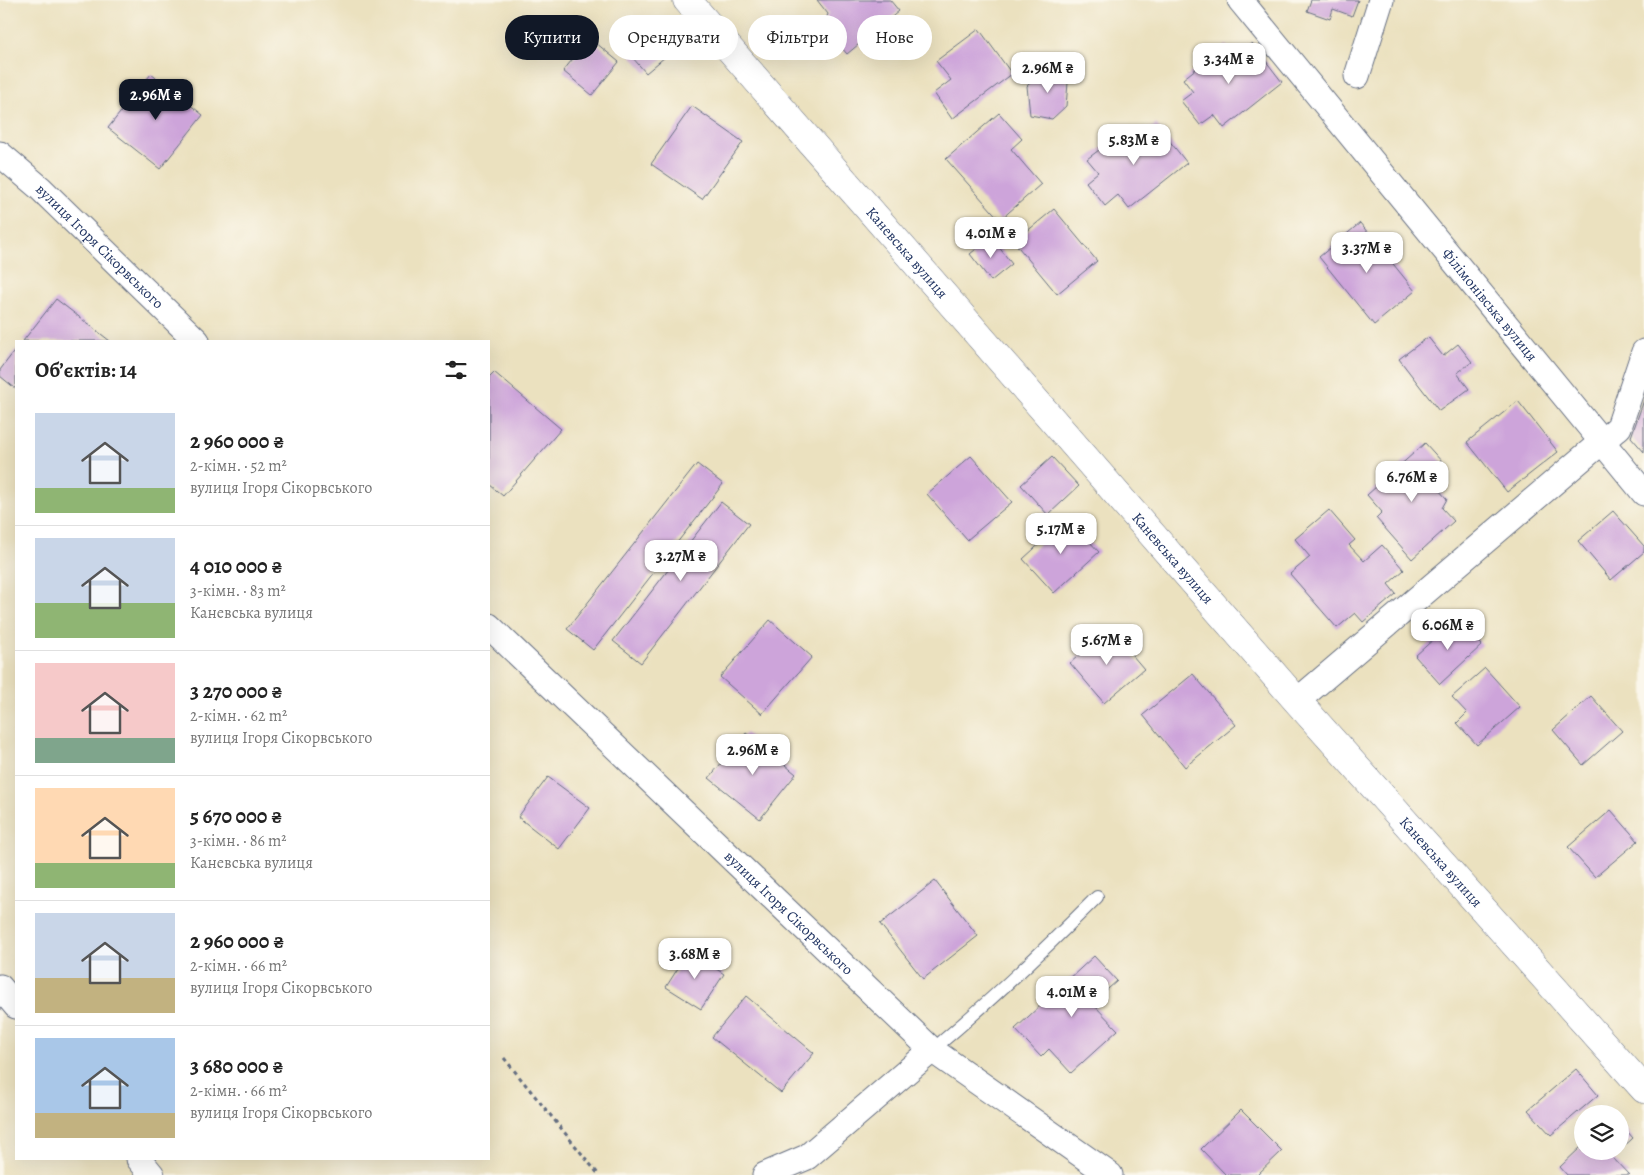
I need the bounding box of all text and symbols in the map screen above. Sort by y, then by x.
chip: Купити [505,15,599,60]
chip: Орендувати [609,15,738,60]
chip: Фільтри [748,15,847,60]
chip: Нове [857,15,932,60]
pin: 3.34M ₴ [1183,42,1275,85]
text: 3.34M ₴ [1204,48,1254,70]
pin: 2.96M ₴ [1002,52,1094,94]
text: 2.96M ₴ [1022,57,1074,79]
pin: 2.96M ₴ [110,78,202,121]
text: 2.96M ₴ [130,84,182,106]
pin: 5.83M ₴ [1088,124,1180,166]
text: 5.83M ₴ [1109,129,1159,151]
street label: вулиця Ігоря Сікорвського [32,179,168,313]
street label: Каневська вулиця [862,203,952,303]
pin: 4.01M ₴ [945,216,1037,259]
text: 4.01M ₴ [966,222,1016,244]
pin: 3.37M ₴ [1321,232,1413,274]
text: 3.37M ₴ [1342,237,1392,259]
street label: Філімонівська вулиця [1437,244,1542,365]
text: Об’єктів: 14 [35,356,137,384]
icon: filters [442,356,470,384]
text: 2 960 000 ₴ [190,427,284,455]
icon: home [75,433,135,493]
text: 2-кімн. · 52 m² [190,455,287,477]
pin: 6.76M ₴ [1366,460,1458,503]
text: 6.76M ₴ [1386,466,1438,488]
text: вулиця Ігоря Сікорвського [190,477,372,499]
street label: Каневська вулиця [1127,508,1218,608]
pin: 5.17M ₴ [1015,512,1107,555]
text: 5.17M ₴ [1037,518,1085,540]
pin: 3.27M ₴ [635,540,727,582]
text: 3.27M ₴ [656,545,706,567]
text: 4 010 000 ₴ [190,552,282,580]
icon: home [75,558,135,618]
text: 3-кімн. · 83 m² [190,580,286,602]
text: Каневська вулиця [190,602,313,624]
pin: 6.06M ₴ [1402,608,1494,651]
text: 6.06M ₴ [1422,614,1474,636]
pin: 5.67M ₴ [1061,624,1153,666]
text: 5.67M ₴ [1082,629,1132,651]
text: 3 270 000 ₴ [190,677,283,705]
icon: home [75,683,135,743]
text: 2-кімн. · 62 m² [190,705,287,727]
text: вулиця Ігоря Сікорвського [190,727,372,749]
pin: 2.96M ₴ [707,734,799,776]
text: 2.96M ₴ [727,739,779,761]
text: 5 670 000 ₴ [190,802,282,830]
icon: home [75,808,135,868]
street label: Каневська вулиця [1395,812,1487,911]
text: 3-кімн. · 86 m² [190,830,287,852]
street label: вулиця Ігоря Сікорвського [720,847,858,979]
text: Каневська вулиця [190,852,313,874]
text: 2 960 000 ₴ [190,927,284,955]
icon: home [75,933,135,993]
pin: 3.68M ₴ [649,938,741,980]
text: 3.68M ₴ [669,943,721,965]
text: 2-кімн. · 66 m² [190,955,287,977]
pin: 4.01M ₴ [1026,976,1118,1018]
text: вулиця Ігоря Сікорвського [190,977,372,999]
text: 4.01M ₴ [1047,981,1097,1003]
text: 3 680 000 ₴ [190,1052,283,1080]
icon: home [75,1058,135,1118]
text: 2-кімн. · 66 m² [190,1080,287,1102]
text: вулиця Ігоря Сікорвського [190,1102,372,1124]
map controls [1574,1105,1629,1160]
button: layers [1574,1105,1629,1160]

